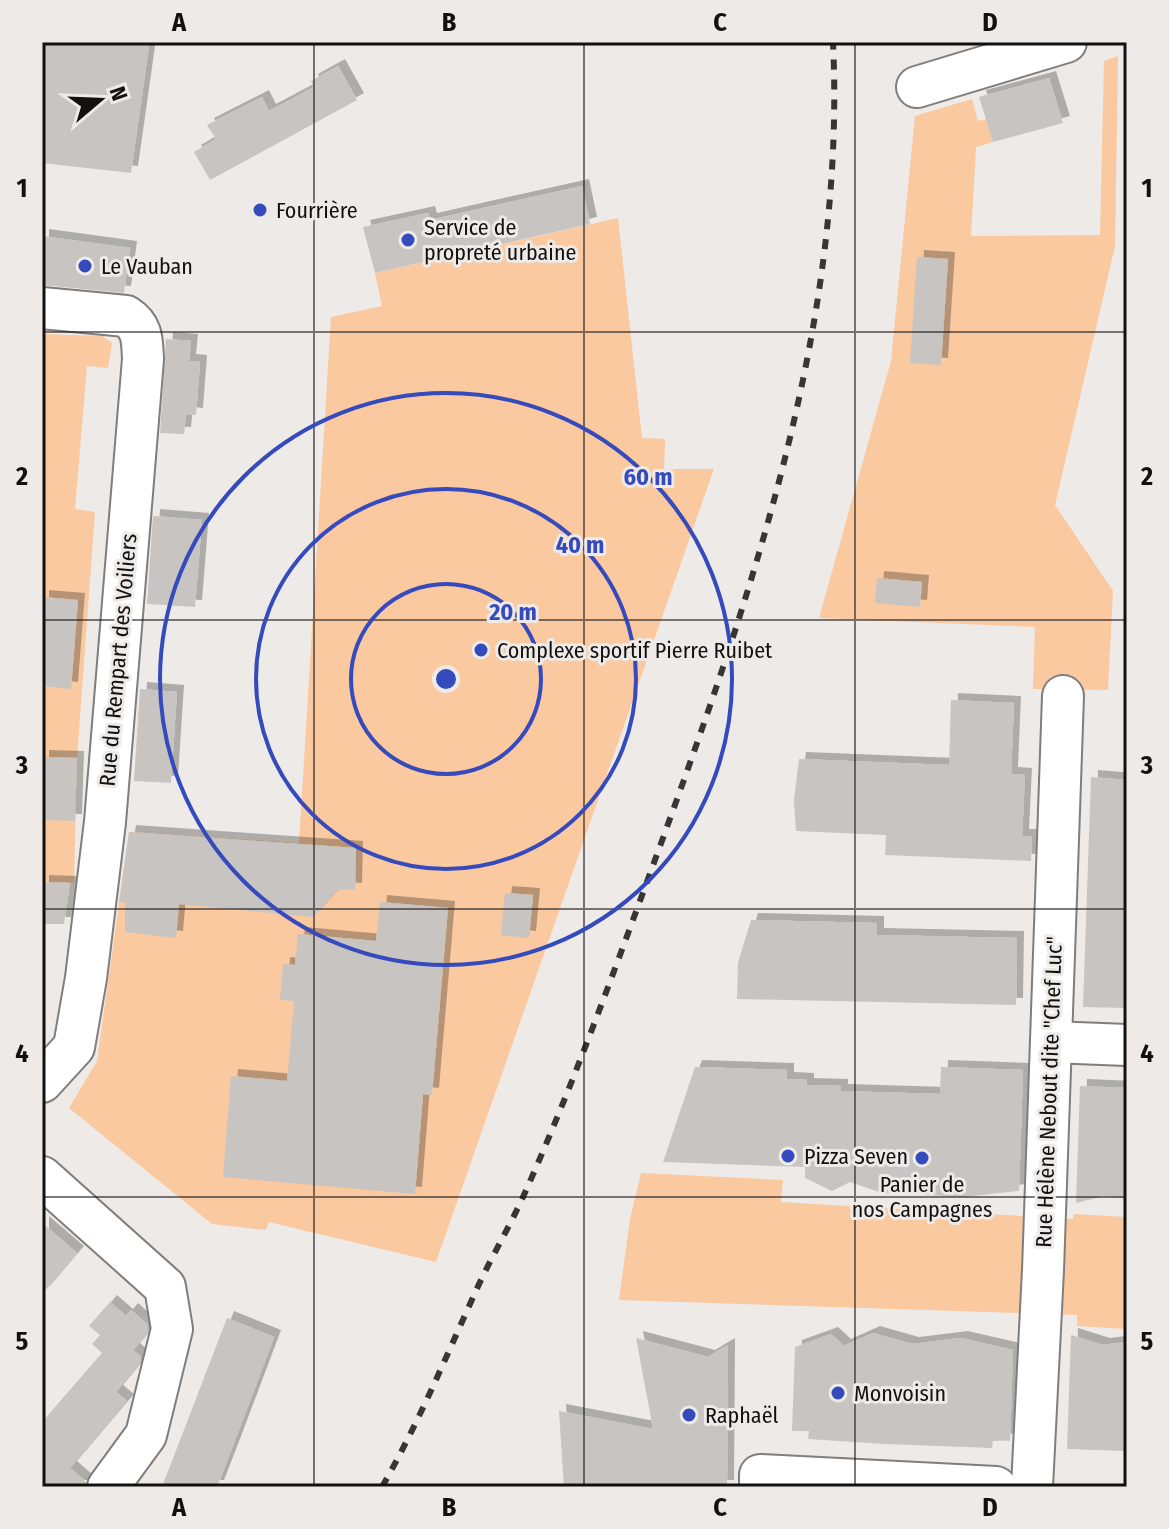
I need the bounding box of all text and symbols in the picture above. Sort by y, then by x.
text: A [171,7,187,38]
text: B [442,7,457,38]
text: C [713,7,727,38]
text: D [982,7,998,38]
north arrow [60,60,140,140]
text: N [104,83,133,104]
text: 1 [17,173,28,204]
text: 1 [1142,173,1153,204]
place label: Fourrière [276,197,358,224]
marker: Fourrière [251,201,269,219]
place label: Service de propreté urbaine [424,214,576,266]
marker: Service de propreté urbaine [399,231,417,249]
place label: Le Vauban [101,253,193,280]
marker: Le Vauban [76,257,94,275]
text: 2 [15,461,28,492]
text: 2 [1140,461,1153,492]
text: 60 m [624,463,672,491]
text: 40 m [556,531,604,559]
street label: Rue du Rempart des Voiliers [93,532,143,788]
text: 20 m [488,598,537,626]
place label: Complexe sportif Pierre Ruibet [497,637,773,664]
marker: Complexe sportif Pierre Ruibet [472,641,490,659]
centre of rings [432,665,460,693]
text: 3 [15,750,28,781]
text: 3 [1140,750,1153,781]
street label: Rue Hélène Nebout dite "Chef Luc" [1030,936,1068,1248]
text: 4 [15,1038,29,1069]
text: 4 [1140,1038,1154,1069]
place label: Pizza Seven [804,1143,908,1170]
marker: Pizza Seven [779,1147,797,1165]
marker: Panier de nos Campagnes [913,1149,931,1167]
place label: Panier de nos Campagnes [852,1171,992,1223]
text: 5 [16,1326,29,1357]
text: 5 [1141,1326,1154,1357]
place label: Monvoisin [854,1380,946,1407]
marker: Monvoisin [829,1384,847,1402]
place label: Raphaël [705,1402,778,1429]
marker: Raphaël [680,1406,698,1424]
text: A [171,1492,187,1523]
text: B [442,1492,457,1523]
text: C [713,1492,727,1523]
text: D [982,1492,998,1523]

